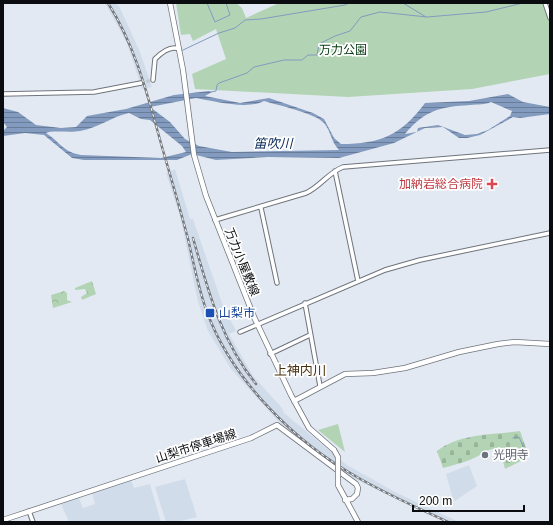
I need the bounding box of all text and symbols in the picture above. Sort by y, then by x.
park label: 万力公園 [319,43,367,57]
water label: 笛吹川 [253,136,294,151]
place label: 加納岩総合病院 [399,177,483,191]
marker: 加納岩総合病院 [486,178,498,190]
street label: 万力小屋敷線 [222,226,262,298]
place label: 山梨市 [219,306,255,320]
marker: 山梨市 [204,307,216,319]
district label: 上神内川 [274,363,326,378]
street label: 山梨市停車場線 [154,426,238,466]
place label: 光明寺 [493,448,529,462]
marker: 光明寺 [480,450,490,460]
scale bar [413,487,524,513]
text: 200 m [419,494,452,508]

